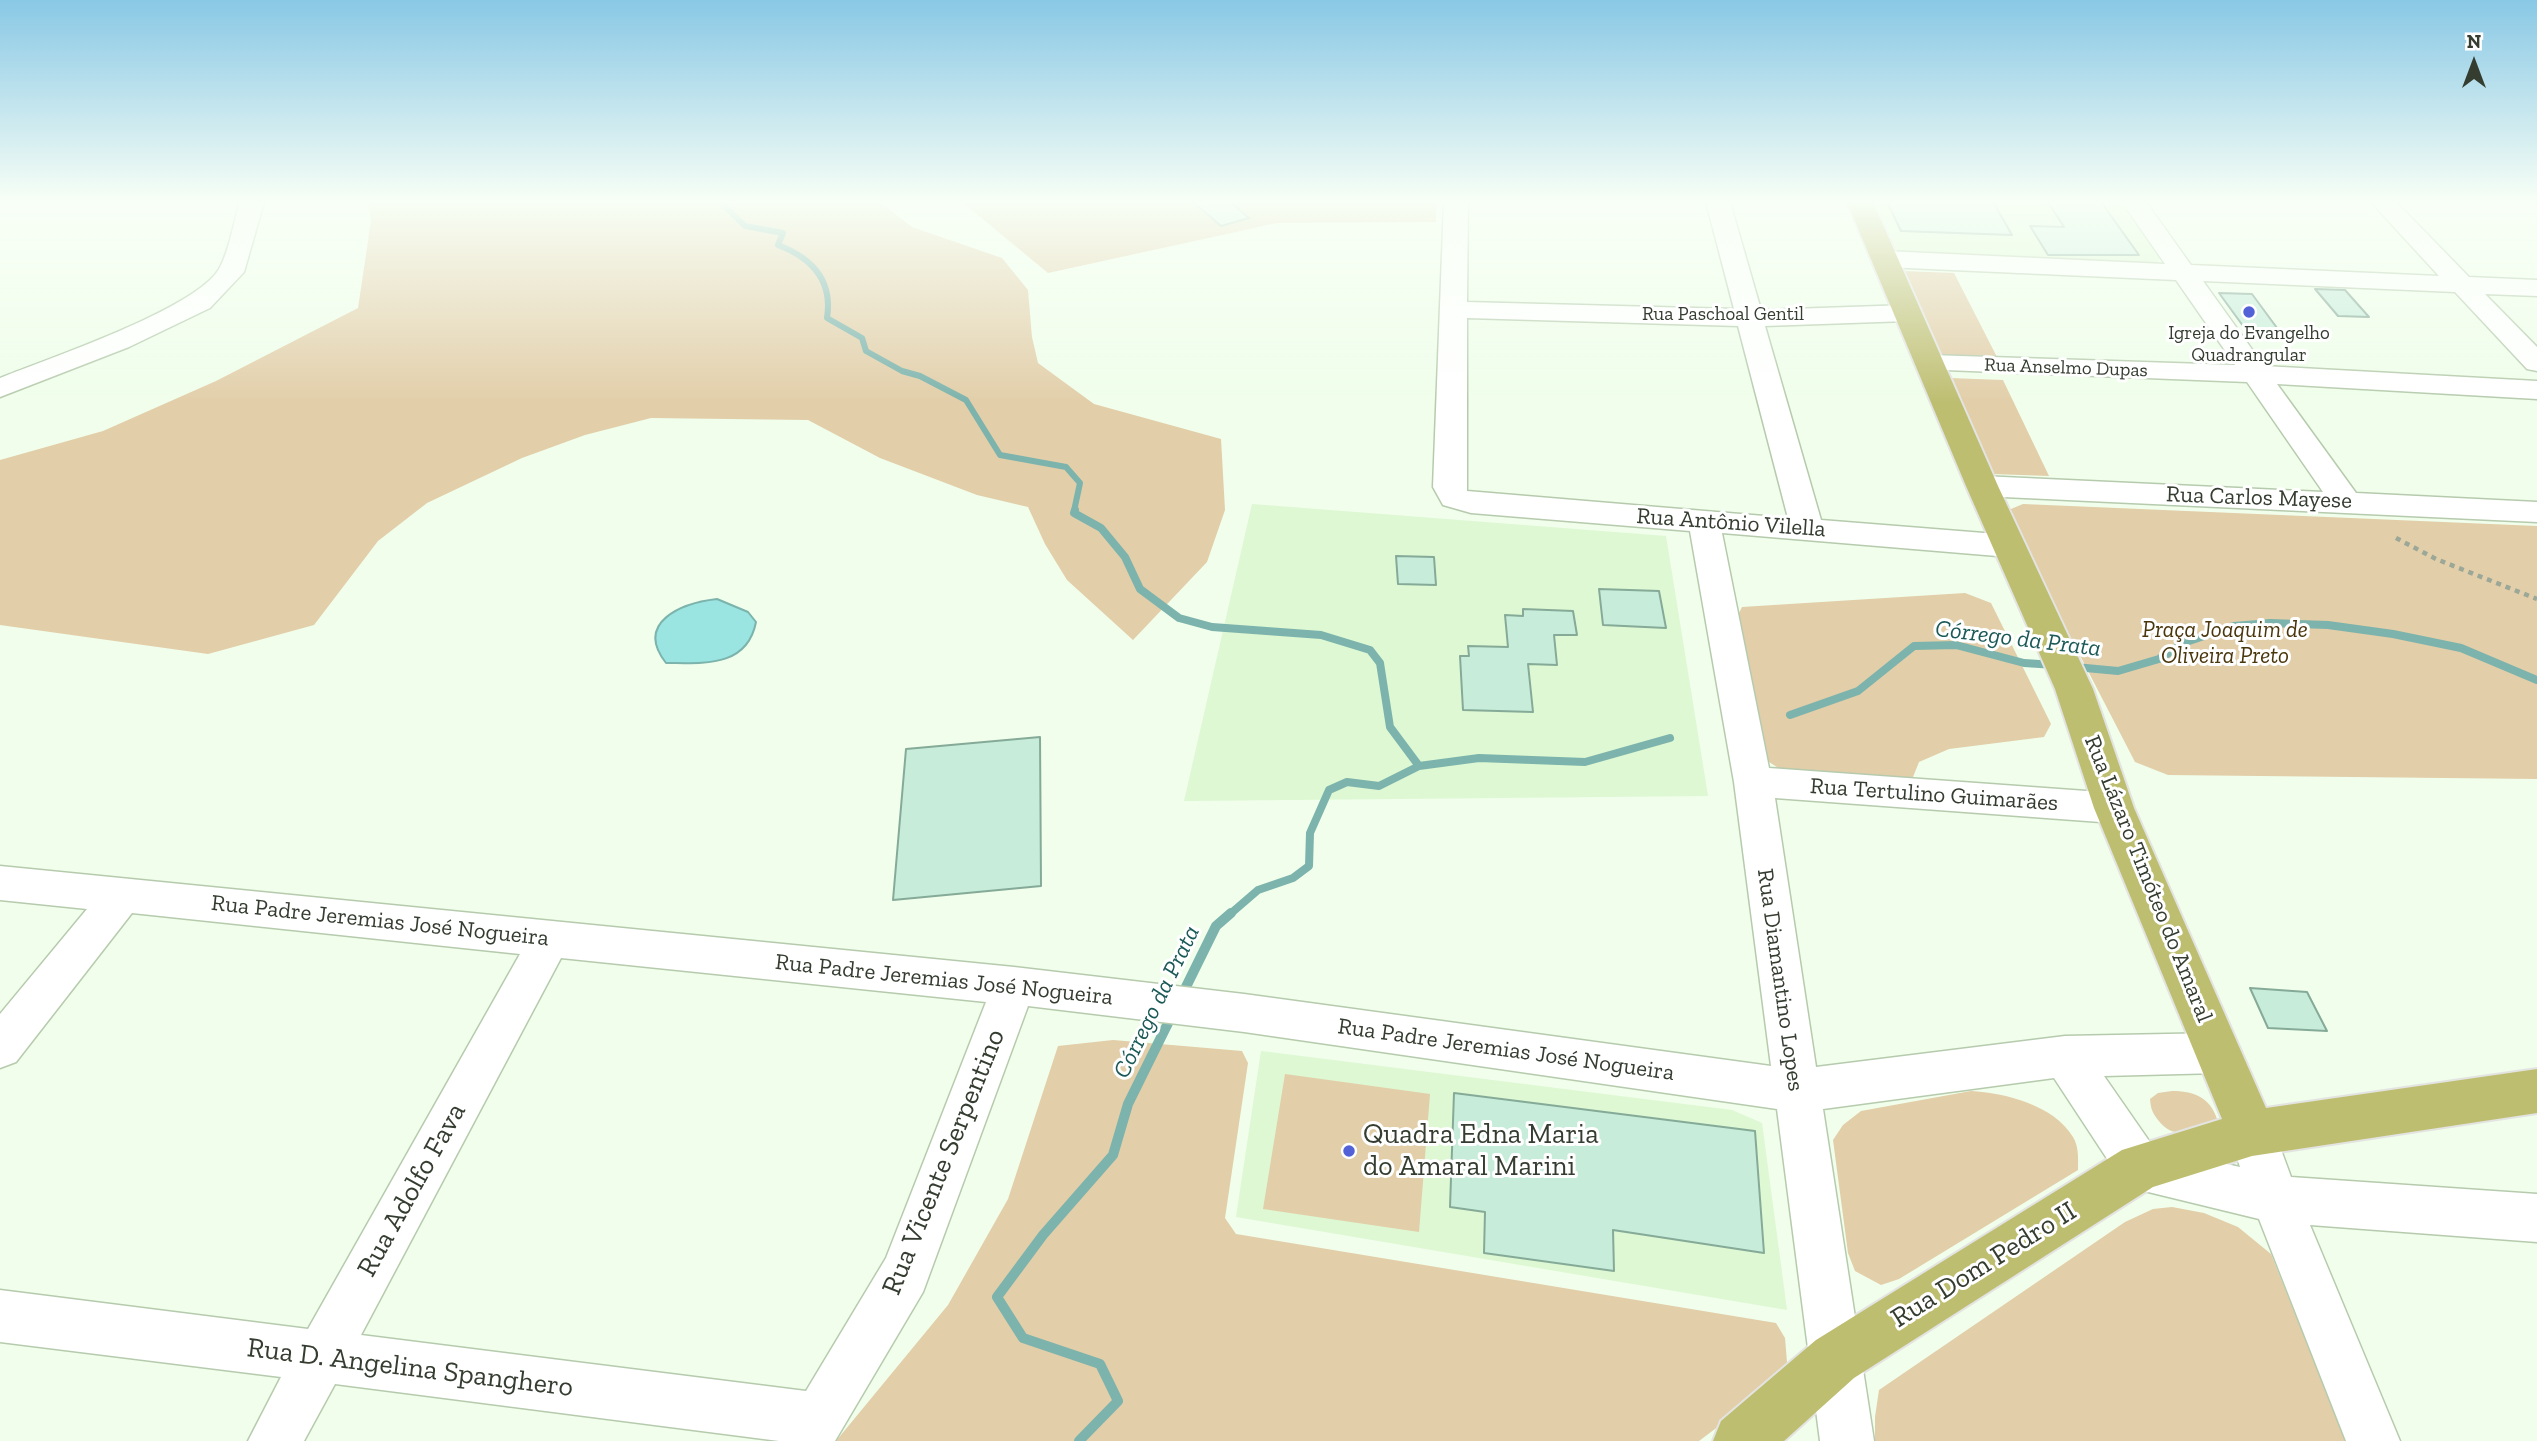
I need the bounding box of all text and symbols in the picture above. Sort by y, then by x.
north arrow [2439,28,2509,98]
text: N [2467,30,2481,53]
street label: Rua Paschoal Gentil [1642,304,1804,326]
marker: Igreja do Evangelho Quadrangular [2241,304,2257,320]
place label: Igreja do Evangelho Quadrangular [2168,323,2330,367]
street label: Rua Anselmo Dupas [1984,354,2148,382]
street label: Rua Carlos Mayese [2166,481,2352,515]
street label: Rua Antônio Vilella [1635,503,1827,543]
water label: Córrego da Prata [1934,615,2102,663]
park label: Praça Joaquim de Oliveira Preto [2142,616,2308,670]
street label: Rua Lázaro Timóteo do Amaral [2078,732,2218,1026]
street label: Rua Tertulino Guimarães [1809,773,2059,817]
street label: Rua Diamantino Lopes [1751,867,1809,1093]
street label: Rua Padre Jeremias José Nogueira [210,890,550,952]
water label: Córrego da Prata [1108,921,1206,1083]
street label: Rua Padre Jeremias José Nogueira [774,949,1114,1011]
street label: Rua Padre Jeremias José Nogueira [1336,1013,1676,1087]
street label: Rua Vicente Serpentino [875,1024,1013,1300]
street label: Rua Adolfo Fava [350,1097,474,1283]
place label: Quadra Edna Maria do Amaral Marini [1363,1118,1599,1184]
marker: Quadra Edna Maria do Amaral Marini [1341,1143,1357,1159]
street label: Rua Dom Pedro II [1885,1195,2083,1335]
street label: Rua D. Angelina Spanghero [245,1331,575,1405]

